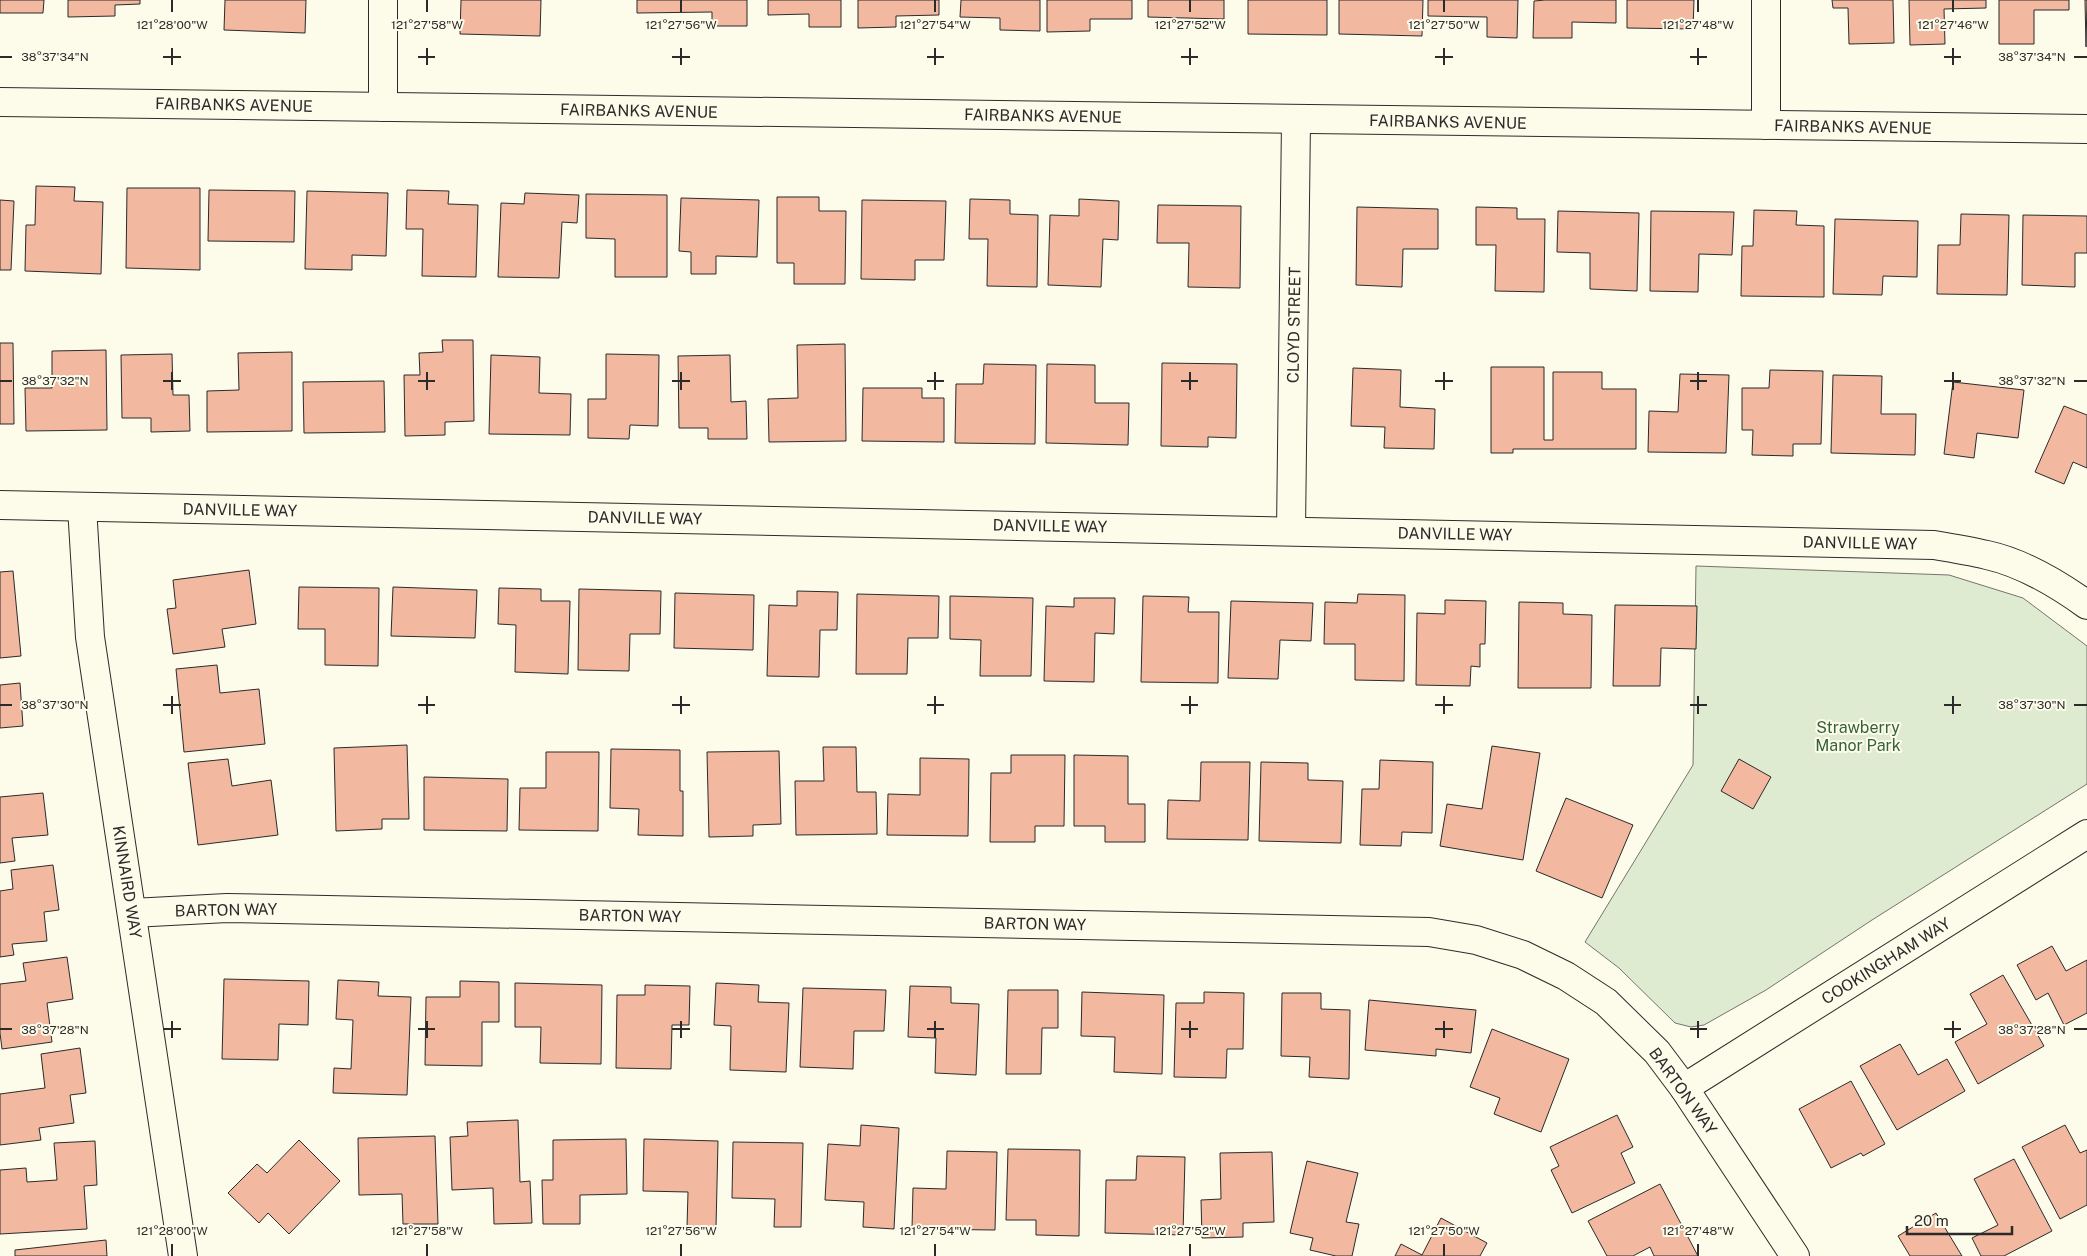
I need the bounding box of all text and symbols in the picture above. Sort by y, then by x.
text: 121°28'00"W [136,18,208,32]
text: 121°27'58"W [391,18,463,32]
text: 121°27'56"W [645,18,717,32]
text: 121°27'54"W [899,18,971,32]
text: 121°27'52"W [1154,18,1226,32]
text: 121°27'50"W [1408,18,1480,32]
text: 121°27'48"W [1662,18,1734,32]
text: 121°27'46"W [1917,18,1989,32]
text: 38°37'34"N [21,50,89,64]
text: 38°37'34"N [1998,50,2066,64]
street label: FAIRBANKS AVENUE [155,94,313,116]
street label: FAIRBANKS AVENUE [560,100,718,122]
street label: FAIRBANKS AVENUE [964,105,1122,127]
street label: FAIRBANKS AVENUE [1369,111,1527,133]
street label: FAIRBANKS AVENUE [1774,116,1932,138]
street label: CLOYD STREET [1283,266,1305,383]
text: 38°37'32"N [21,374,89,388]
text: 38°37'32"N [1998,374,2066,388]
street label: DANVILLE WAY [183,500,298,521]
street label: DANVILLE WAY [588,508,703,529]
street label: DANVILLE WAY [993,516,1108,537]
street label: DANVILLE WAY [1398,524,1513,545]
street label: DANVILLE WAY [1803,533,1918,554]
text: 38°37'30"N [21,698,89,712]
text: 38°37'30"N [1998,698,2066,712]
park label: Strawberry Manor Park [1815,718,1901,755]
street label: KINNAIRD WAY [109,824,145,940]
street label: BARTON WAY [174,900,278,920]
street label: BARTON WAY [578,906,682,926]
street label: BARTON WAY [983,914,1087,934]
street label: COOKINGHAM WAY [1818,914,1954,1008]
text: 38°37'28"N [21,1023,89,1037]
text: 38°37'28"N [1998,1023,2066,1037]
street label: BARTON WAY [1645,1044,1721,1138]
scale bar [1907,1204,2012,1236]
text: 20 m [1914,1212,1949,1229]
text: 121°28'00"W [136,1224,208,1238]
text: 121°27'58"W [391,1224,463,1238]
text: 121°27'56"W [645,1224,717,1238]
text: 121°27'54"W [899,1224,971,1238]
text: 121°27'52"W [1154,1224,1226,1238]
text: 121°27'50"W [1408,1224,1480,1238]
text: 121°27'48"W [1662,1224,1734,1238]

